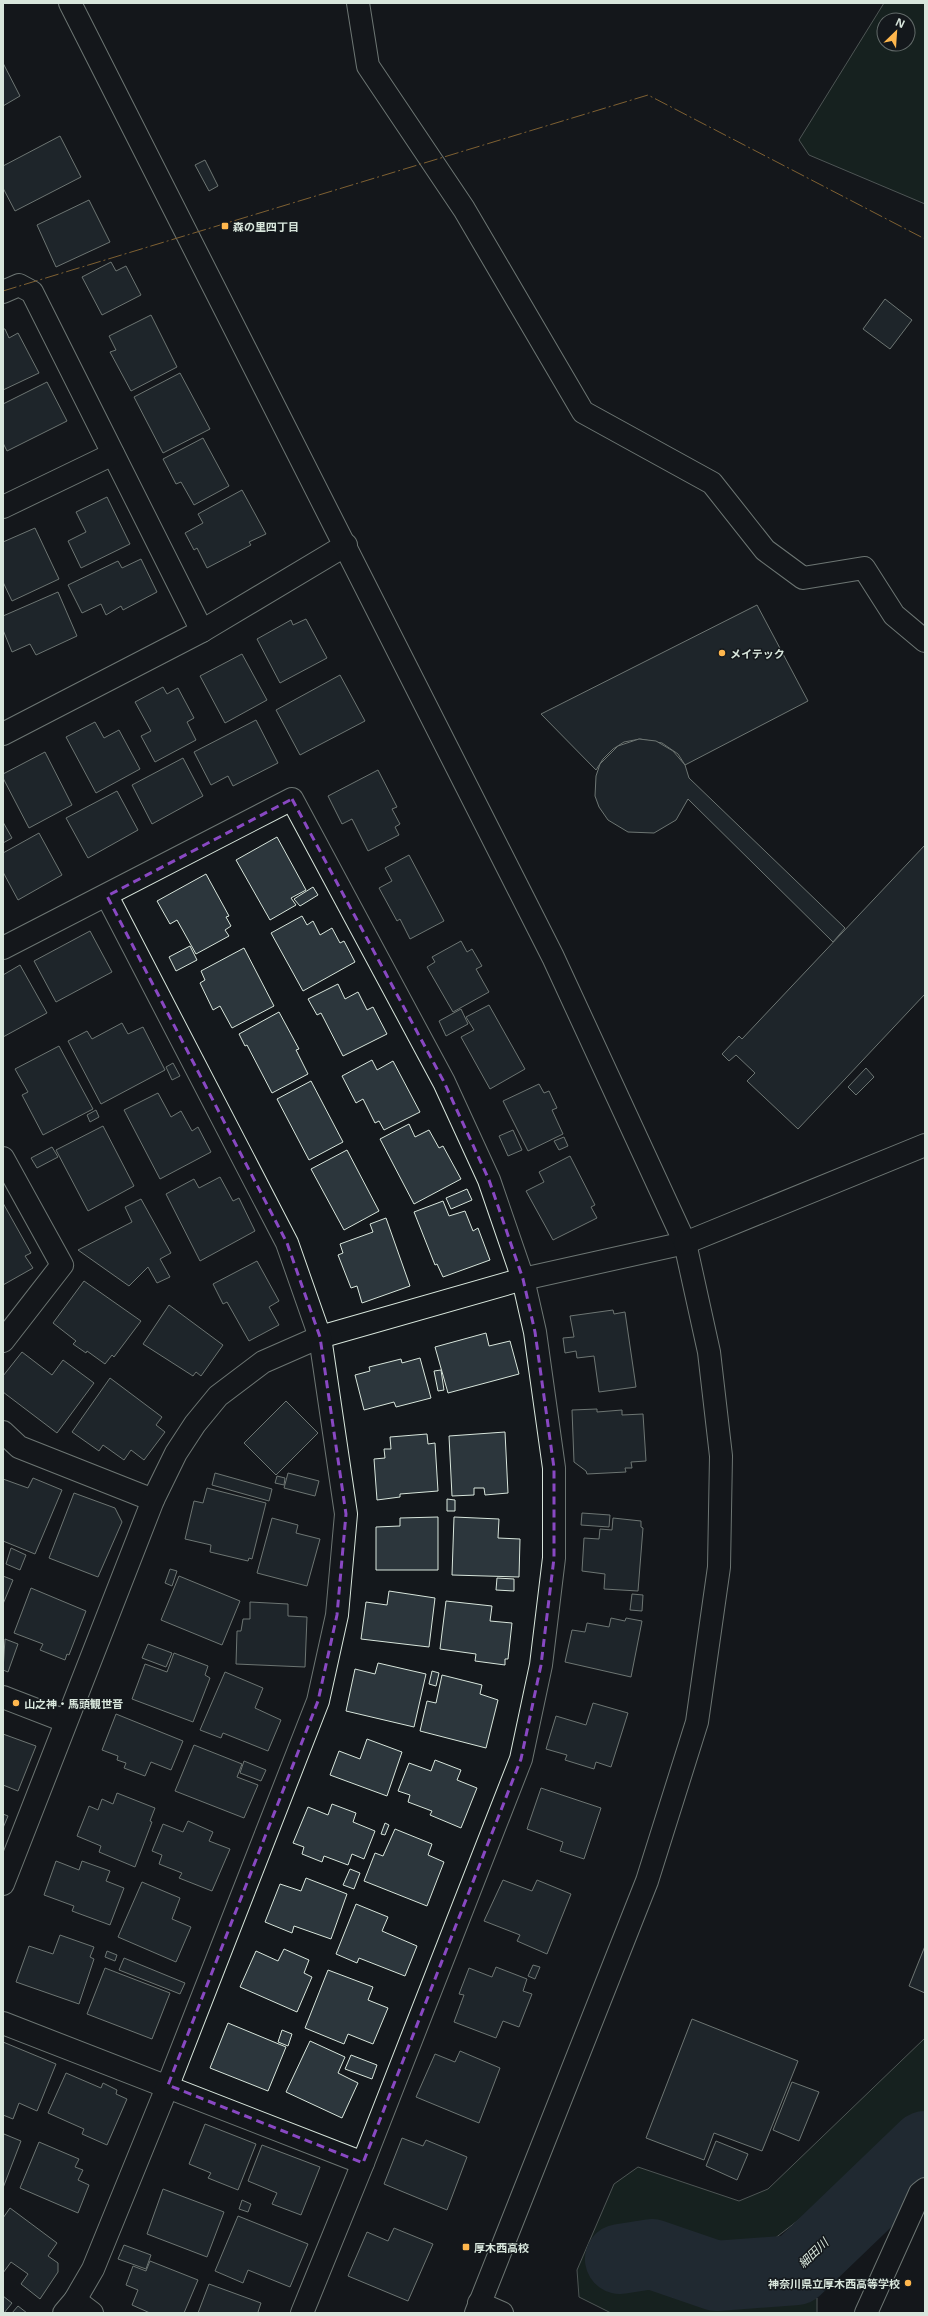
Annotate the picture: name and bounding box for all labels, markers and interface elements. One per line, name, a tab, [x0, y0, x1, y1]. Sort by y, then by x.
north arrow	[876, 12, 916, 52]
text: N	[893, 14, 908, 31]
place label: 森の里四丁目	[233, 219, 299, 234]
marker: 森の里四丁目	[220, 221, 230, 231]
place label: メイテック	[730, 646, 785, 661]
marker: メイテック	[717, 648, 727, 658]
place label: 山之神・馬頭観世音	[24, 1696, 123, 1711]
marker: 山之神・馬頭観世音	[11, 1698, 21, 1708]
water label: 細田川	[794, 2233, 833, 2272]
place label: 厚木西高校	[474, 2240, 529, 2255]
marker: 厚木西高校	[461, 2242, 471, 2252]
place label: 神奈川県立厚木西高等学校	[768, 2276, 900, 2291]
marker: 神奈川県立厚木西高等学校	[903, 2278, 913, 2288]

